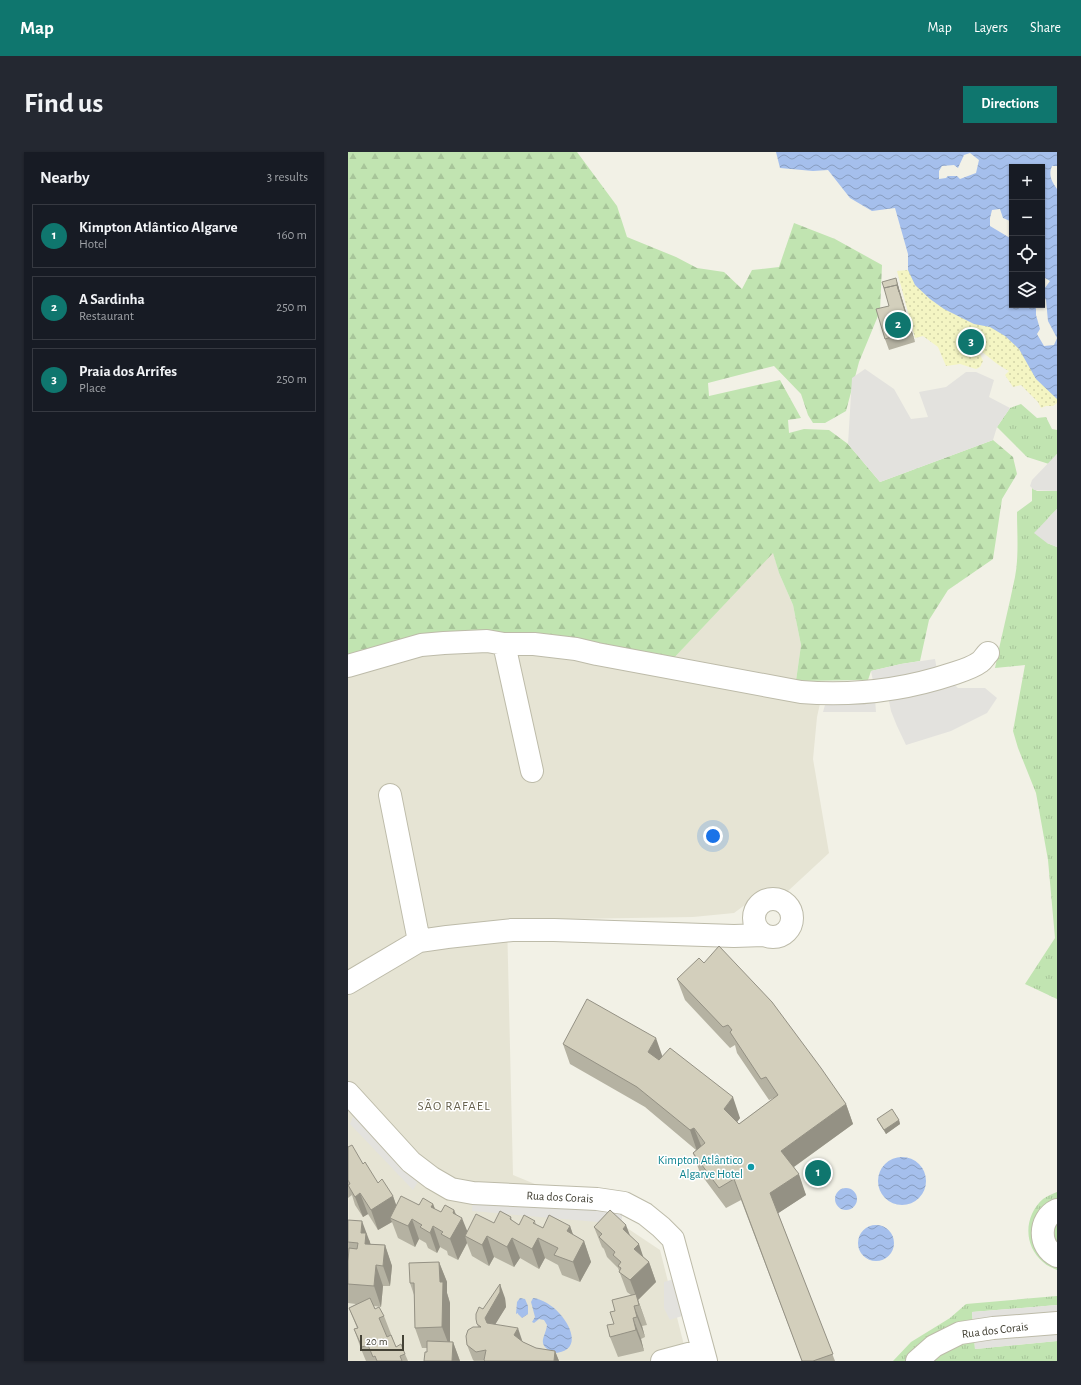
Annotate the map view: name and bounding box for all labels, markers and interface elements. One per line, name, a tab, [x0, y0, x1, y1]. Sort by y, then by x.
text: Map	[20, 19, 54, 38]
text: Map	[927, 21, 952, 35]
text: Layers	[974, 21, 1008, 35]
text: Share	[1030, 21, 1061, 35]
button: Directions	[963, 86, 1057, 123]
text: Find us	[24, 90, 103, 118]
map controls	[1009, 164, 1045, 308]
button: +	[1009, 164, 1045, 200]
text: Nearby	[40, 169, 90, 186]
text: 3 results	[267, 171, 308, 184]
button: −	[1009, 200, 1045, 236]
text: Kimpton Atlântico Algarve	[79, 220, 238, 235]
text: 1	[52, 229, 56, 242]
text: 160 m	[277, 229, 307, 242]
button: locate	[1009, 236, 1045, 272]
text: Hotel	[79, 238, 107, 251]
button: layers	[1009, 272, 1045, 308]
text: A Sardinha	[79, 292, 145, 307]
text: 2	[51, 301, 57, 314]
text: 250 m	[276, 301, 307, 314]
text: Restaurant	[79, 310, 134, 323]
pin: 2	[885, 310, 911, 340]
pin: 3	[958, 327, 984, 357]
text: Praia dos Arrifes	[79, 364, 177, 379]
text: 3	[51, 373, 57, 386]
text: 250 m	[276, 373, 307, 386]
text: Place	[79, 382, 106, 395]
your location	[703, 826, 723, 846]
district label: SÃO RAFAEL	[417, 1098, 491, 1113]
place label: Kimpton Atlântico Algarve Hotel	[658, 1154, 743, 1180]
pin: 1	[805, 1158, 831, 1188]
marker: Kimpton Atlântico Algarve Hotel	[746, 1162, 756, 1172]
street label: Rua dos Corais	[526, 1189, 594, 1205]
street label: Rua dos Corais	[961, 1320, 1029, 1340]
scale bar	[360, 1333, 404, 1352]
text: 20 m	[366, 1336, 387, 1347]

